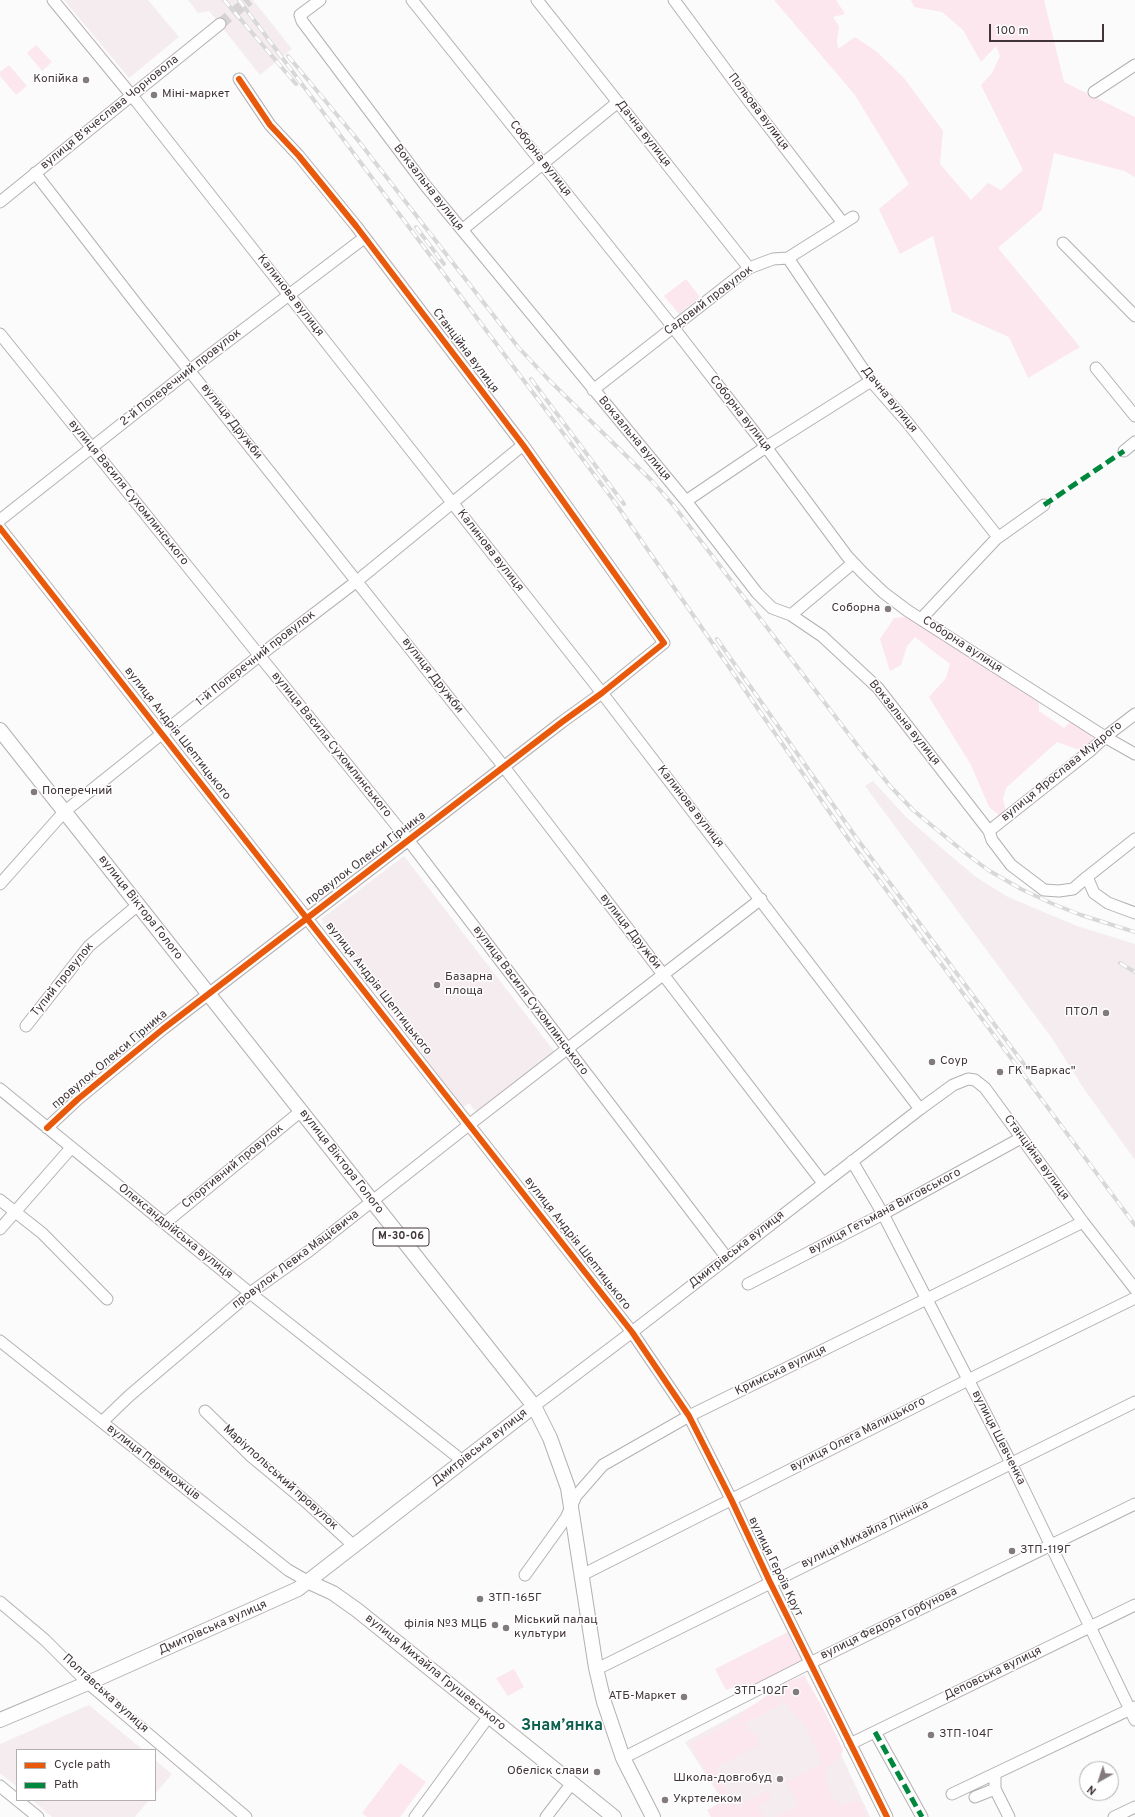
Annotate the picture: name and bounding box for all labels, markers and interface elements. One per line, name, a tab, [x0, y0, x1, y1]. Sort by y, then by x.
scale bar	[991, 16, 1106, 42]
text: 100 m	[996, 23, 1029, 39]
street label: вулиця Вʼячеслава Чорновола	[38, 53, 182, 173]
street label: Польова вулиця	[724, 71, 792, 153]
place label: Копійка	[33, 73, 78, 87]
marker: Копійка	[81, 75, 91, 85]
place label: Міні-маркет	[162, 88, 230, 102]
marker: Міні-маркет	[149, 90, 159, 100]
street label: Дачна вулиця	[612, 98, 674, 170]
street label: Соборна вулиця	[506, 118, 574, 200]
street label: Вокзальна вулиця	[390, 142, 466, 234]
street label: Калинова вулиця	[254, 252, 326, 340]
street label: Садовий провулок	[662, 263, 756, 339]
street label: Станційна вулиця	[429, 306, 501, 396]
street label: 2-й Поперечний провулок	[118, 326, 244, 430]
street label: Дачна вулиця	[858, 364, 920, 436]
street label: Соборна вулиця	[706, 373, 774, 455]
street label: вулиця Дружби	[197, 381, 265, 463]
street label: Вокзальна вулиця	[594, 394, 674, 484]
street label: вулиця Василя Сухомлинського	[65, 417, 191, 569]
street label: Калинова вулиця	[454, 507, 526, 595]
place label: Соборна	[832, 602, 880, 616]
marker: Соборна	[883, 604, 893, 614]
street label: 1-й Поперечний провулок	[194, 608, 318, 710]
street label: Соборна вулиця	[919, 614, 1005, 676]
street label: вулиця Дружби	[398, 635, 466, 717]
street label: вулиця Андрія Шептицького	[121, 665, 233, 803]
street label: вулиця Василя Сухомлинського	[268, 669, 394, 821]
street label: Вокзальна вулиця	[865, 677, 943, 769]
street label: вулиця Ярослава Мудрого	[999, 719, 1125, 825]
street label: Калинова вулиця	[654, 763, 726, 851]
place label: Поперечний	[42, 785, 112, 799]
marker: Поперечний	[29, 787, 39, 797]
street label: провулок Олекси Гірника	[303, 809, 429, 909]
street label: вулиця Віктора Голого	[95, 853, 185, 963]
street label: вулиця Дружби	[596, 891, 664, 973]
street label: вулиця Андрія Шептицького	[322, 920, 434, 1058]
street label: вулиця Василя Сухомлинського	[469, 924, 591, 1078]
street label: Тупий провулок	[29, 940, 97, 1020]
place label: Базарна площа	[445, 971, 493, 999]
marker: Базарна площа	[432, 980, 442, 990]
place label: ПТОЛ	[1065, 1006, 1098, 1020]
street label: провулок Олекси Гірника	[49, 1007, 171, 1113]
marker: ПТОЛ	[1101, 1008, 1111, 1018]
place label: Соур	[940, 1055, 968, 1069]
marker: Соур	[927, 1057, 937, 1067]
place label: ГК "Баркас"	[1008, 1065, 1076, 1079]
marker: ГК "Баркас"	[995, 1067, 1005, 1077]
street label: вулиця Віктора Голого	[296, 1107, 386, 1217]
street label: Станційна вулиця	[1000, 1113, 1072, 1203]
street label: Спортивний провулок	[179, 1122, 287, 1212]
street label: вулиця Гетьмана Виговського	[806, 1166, 964, 1258]
street label: вулиця Андрія Шептицького	[521, 1175, 633, 1313]
street label: Олександрійська вулиця	[115, 1181, 235, 1283]
street label: провулок Левка Мацієвича	[230, 1208, 362, 1312]
street label: Дмитрівська вулиця	[686, 1208, 788, 1292]
road number: М-30-06	[373, 1228, 429, 1246]
street label: Кримська вулиця	[733, 1343, 829, 1399]
street label: вулиця Шевченка	[968, 1388, 1028, 1488]
street label: вулиця Олега Малицького	[788, 1395, 928, 1475]
street label: Дмитрівська вулиця	[429, 1406, 531, 1490]
street label: вулиця Переможців	[103, 1422, 203, 1504]
street label: Маріупольський провулок	[219, 1422, 341, 1534]
street label: вулиця Михайла Лінніка	[799, 1498, 931, 1572]
street label: вулиця Героїв Крут	[745, 1515, 805, 1619]
place label: ЗТП-119Г	[1020, 1544, 1071, 1558]
marker: ЗТП-119Г	[1007, 1546, 1017, 1556]
street label: вулиця Федора Горбунова	[818, 1585, 960, 1663]
place label: ЗТП-165Г	[488, 1592, 542, 1606]
marker: ЗТП-165Г	[475, 1594, 485, 1604]
street label: Дмитрівська вулиця	[156, 1598, 270, 1658]
street label: вулиця Михайла Грушевського	[362, 1612, 508, 1734]
place label: Міський палац культури	[514, 1614, 598, 1642]
place label: філія №3 МЦБ	[404, 1618, 487, 1632]
marker: філія №3 МЦБ	[490, 1620, 500, 1630]
marker: Міський палац культури	[501, 1623, 511, 1633]
street label: Деповська вулиця	[942, 1644, 1044, 1704]
street label: Полтавська вулиця	[59, 1652, 151, 1736]
place label: ЗТП-102Г	[734, 1685, 788, 1699]
marker: ЗТП-102Г	[791, 1687, 801, 1697]
place label: АТБ-Маркет	[609, 1690, 676, 1704]
marker: АТБ-Маркет	[679, 1692, 689, 1702]
district label: Знам’янка	[521, 1717, 603, 1737]
place label: ЗТП-104Г	[939, 1728, 993, 1742]
marker: ЗТП-104Г	[926, 1730, 936, 1740]
legend	[16, 1749, 156, 1801]
text: Cycle path	[54, 1757, 111, 1773]
north arrow	[1079, 1761, 1119, 1801]
place label: Обеліск слави	[507, 1765, 589, 1779]
marker: Обеліск слави	[592, 1767, 602, 1777]
place label: Школа-довгобуд	[673, 1772, 772, 1786]
marker: Школа-довгобуд	[775, 1774, 785, 1784]
text: Path	[54, 1777, 79, 1793]
text: N	[1085, 1782, 1100, 1797]
place label: Укртелеком	[673, 1793, 742, 1807]
marker: Укртелеком	[660, 1795, 670, 1805]

